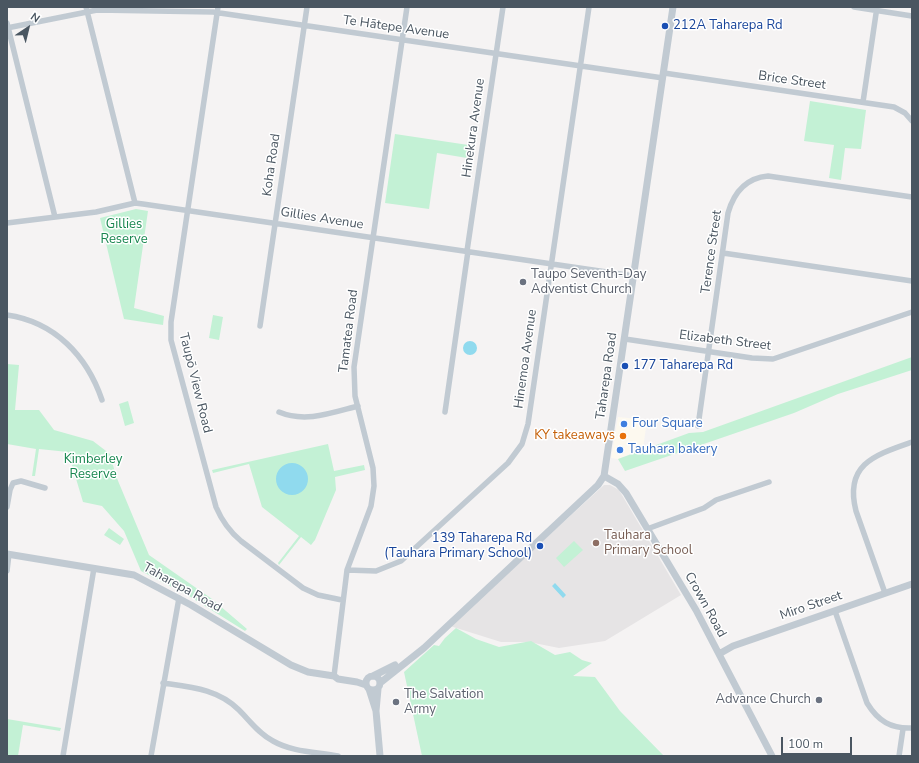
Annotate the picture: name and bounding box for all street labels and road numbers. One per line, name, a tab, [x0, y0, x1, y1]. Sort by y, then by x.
street label: Te Hātepe Avenue	[342, 13, 450, 43]
street label: Brice Street	[757, 69, 827, 93]
street label: Hinekura Avenue	[459, 77, 489, 179]
street label: Koha Road	[260, 133, 284, 197]
street label: Gillies Avenue	[279, 205, 365, 233]
street label: Terence Street	[698, 209, 726, 295]
street label: Tamatea Road	[336, 289, 362, 373]
street label: Hinemoa Avenue	[511, 308, 541, 410]
street label: Elizabeth Street	[678, 328, 772, 354]
street label: Taupō View Road	[175, 331, 215, 435]
street label: Taharepa Road	[593, 332, 621, 420]
street label: Taharepa Road	[140, 560, 224, 616]
street label: Crown Road	[681, 570, 729, 640]
street label: Miro Street	[778, 588, 844, 624]

